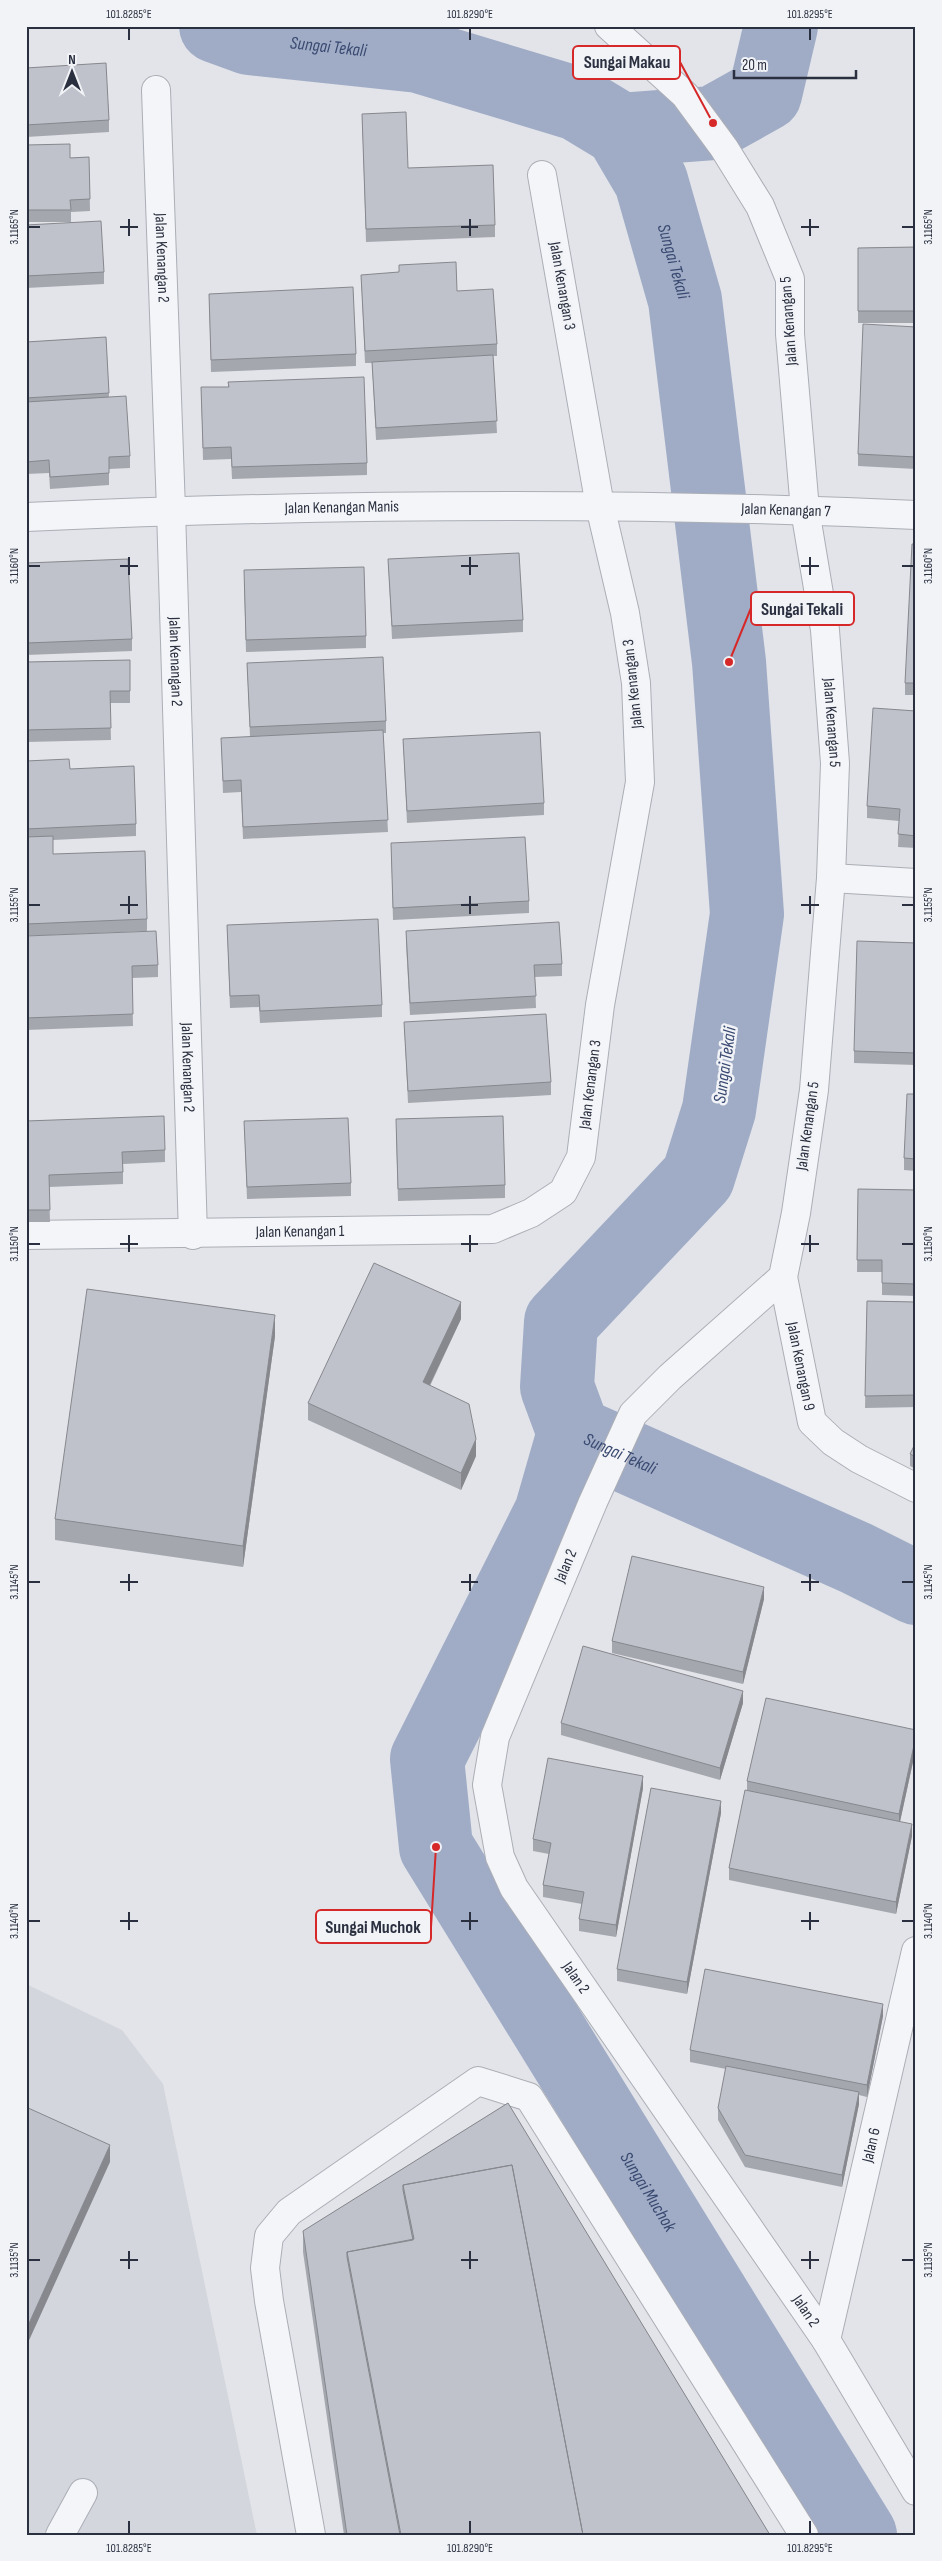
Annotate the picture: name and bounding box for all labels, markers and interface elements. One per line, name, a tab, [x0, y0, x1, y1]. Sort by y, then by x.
text: 101.8285°E	[106, 7, 152, 22]
text: 101.8290°E	[447, 7, 493, 22]
text: 101.8295°E	[787, 7, 833, 22]
water label: Sungai Tekali	[289, 32, 369, 61]
callout: Sungai Makau	[573, 46, 680, 79]
north arrow	[48, 48, 98, 98]
scale bar	[734, 48, 857, 80]
text: N	[68, 51, 76, 68]
text: Sungai Makau	[584, 52, 670, 73]
text: 20 m	[742, 56, 767, 75]
text: 3.1165°N	[7, 209, 22, 245]
text: 3.1165°N	[921, 209, 936, 245]
street label: Jalan Kenangan 2	[151, 212, 173, 303]
water label: Sungai Tekali	[653, 221, 695, 302]
street label: Jalan Kenangan 3	[545, 239, 579, 332]
street label: Jalan Kenangan 5	[776, 276, 802, 367]
street label: Jalan Kenangan Manis	[283, 497, 399, 518]
street label: Jalan Kenangan 7	[740, 499, 831, 521]
text: 3.1160°N	[7, 548, 22, 584]
text: 3.1160°N	[921, 548, 936, 584]
callout: Sungai Tekali	[751, 592, 854, 625]
text: Sungai Tekali	[761, 599, 843, 620]
street label: Jalan Kenangan 2	[165, 616, 186, 707]
street label: Jalan Kenangan 3	[619, 638, 647, 731]
street label: Jalan Kenangan 5	[819, 676, 845, 768]
text: 3.1155°N	[7, 887, 22, 923]
text: 3.1155°N	[921, 887, 936, 923]
street label: Jalan Kenangan 2	[177, 1021, 199, 1113]
water label: Sungai Tekali	[709, 1025, 741, 1104]
street label: Jalan Kenangan 3	[575, 1039, 605, 1131]
street label: Jalan Kenangan 5	[792, 1080, 824, 1173]
street label: Jalan Kenangan 1	[255, 1221, 345, 1242]
text: 3.1150°N	[7, 1226, 22, 1262]
text: 3.1150°N	[921, 1226, 936, 1262]
street label: Jalan Kenangan 9	[782, 1319, 819, 1412]
water label: Sungai Tekali	[581, 1428, 660, 1479]
street label: Jalan 2	[550, 1546, 581, 1587]
text: 3.1145°N	[7, 1564, 22, 1600]
text: 3.1145°N	[921, 1564, 936, 1600]
text: 3.1140°N	[7, 1903, 22, 1939]
text: 3.1140°N	[921, 1903, 936, 1939]
callout: Sungai Muchok	[316, 1910, 431, 1943]
text: Sungai Muchok	[325, 1917, 421, 1938]
street label: Jalan 2	[558, 1957, 594, 1997]
street label: Jalan 6	[858, 2126, 884, 2165]
water label: Sungai Muchok	[616, 2148, 682, 2236]
text: 3.1135°N	[7, 2242, 22, 2278]
text: 3.1135°N	[921, 2242, 936, 2278]
street label: Jalan 2	[788, 2291, 824, 2331]
text: 101.8285°E	[106, 2541, 152, 2556]
text: 101.8290°E	[447, 2541, 493, 2556]
text: 101.8295°E	[787, 2541, 833, 2556]

